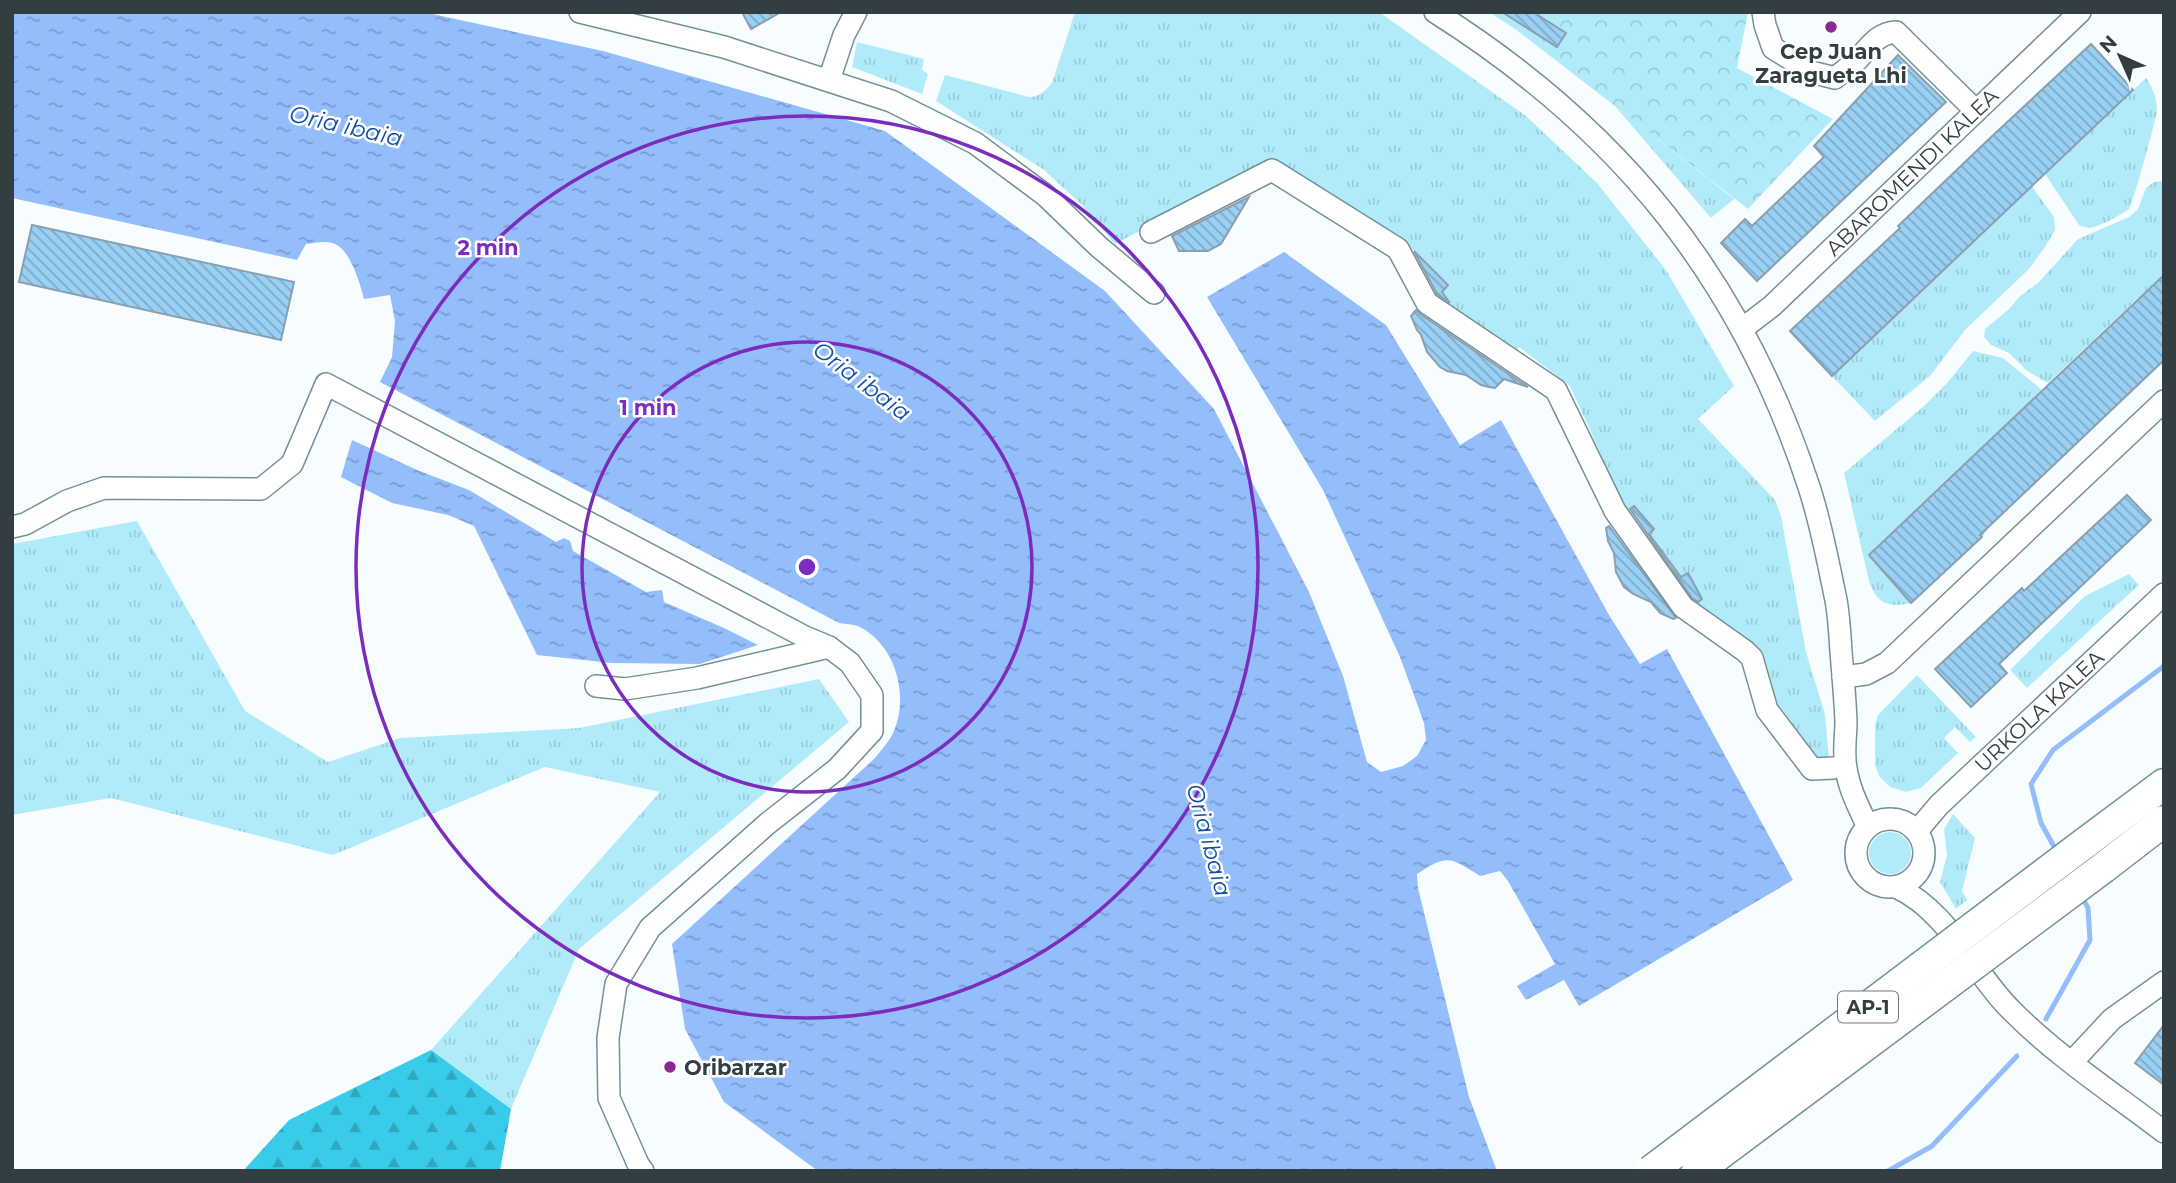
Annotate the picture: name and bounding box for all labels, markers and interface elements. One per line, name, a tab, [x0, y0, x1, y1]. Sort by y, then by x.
marker: Cep Juan Zaragueta Lhi	[1823, 19, 1839, 35]
north arrow	[2085, 21, 2155, 91]
text: N	[2095, 31, 2122, 58]
place label: Cep Juan Zaragueta Lhi	[1755, 39, 1907, 88]
street label: ABAROMENDI KALEA	[1821, 82, 2004, 261]
water label: Oria ibaia	[287, 99, 405, 153]
text: 2 min	[457, 235, 519, 260]
water label: Oria ibaia	[808, 335, 916, 427]
text: 1 min	[619, 395, 677, 420]
centre of rings	[795, 555, 819, 579]
street label: URKOLA KALEA	[1969, 644, 2109, 777]
water label: Oria ibaia	[1181, 781, 1237, 899]
road number: AP-1	[1838, 992, 1898, 1023]
place label: Oribarzar	[684, 1055, 787, 1080]
marker: Oribarzar	[662, 1059, 678, 1075]

